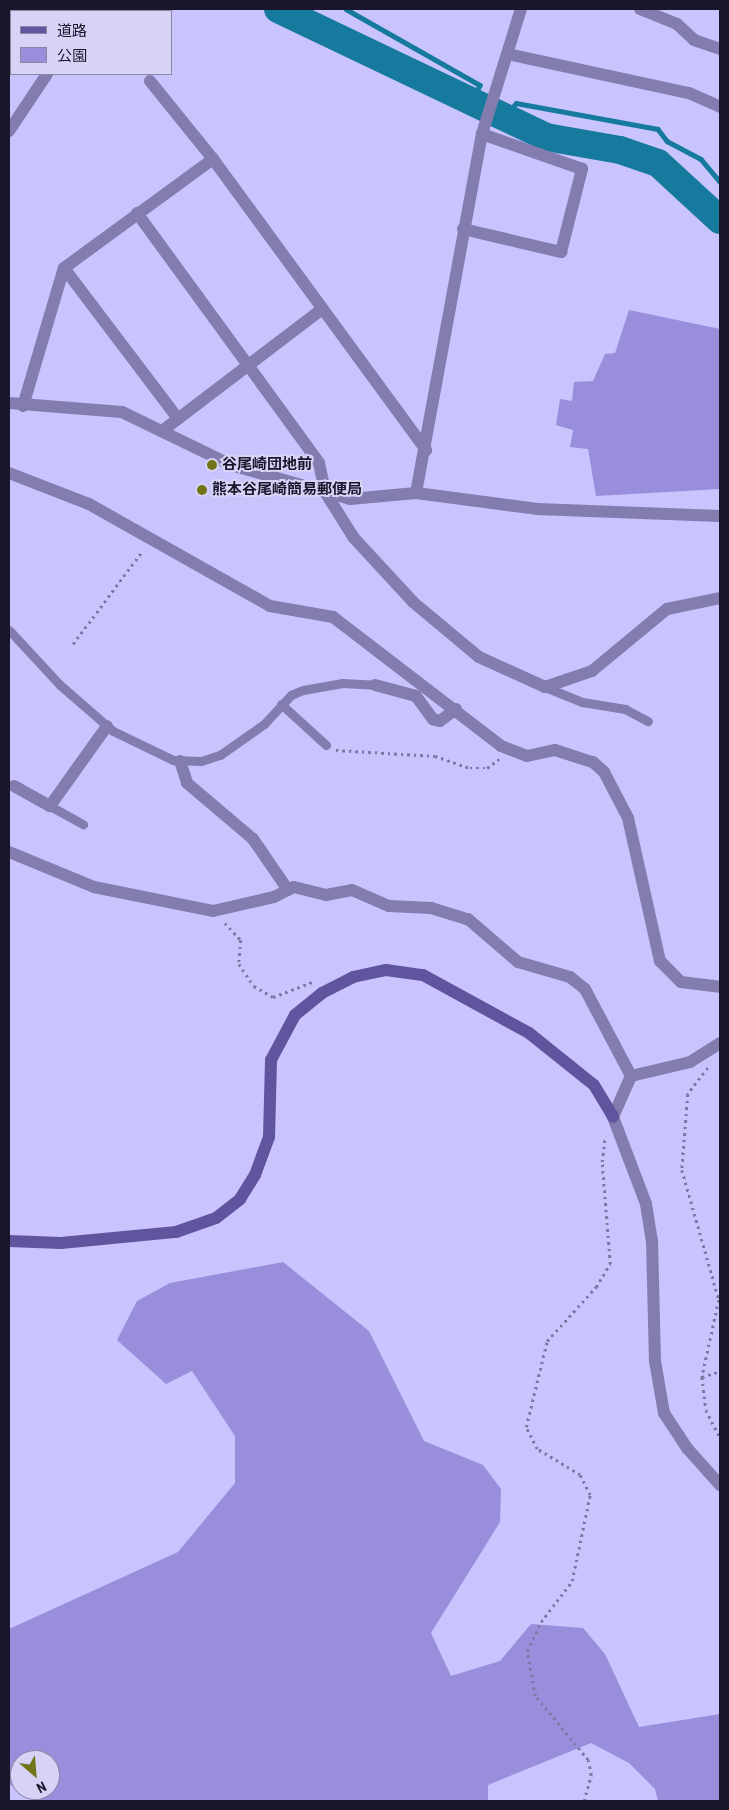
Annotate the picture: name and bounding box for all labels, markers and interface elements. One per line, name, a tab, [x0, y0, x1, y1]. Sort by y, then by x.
legend	[10, 10, 172, 75]
text: 道路	[57, 22, 87, 40]
text: 公園	[57, 47, 87, 65]
place label: 谷尾崎団地前	[222, 456, 312, 474]
marker: 谷尾崎団地前	[206, 459, 218, 471]
place label: 熊本谷尾崎簡易郵便局	[212, 481, 362, 499]
marker: 熊本谷尾崎簡易郵便局	[196, 484, 208, 496]
north arrow	[10, 1750, 60, 1800]
text: N	[34, 1778, 49, 1797]

